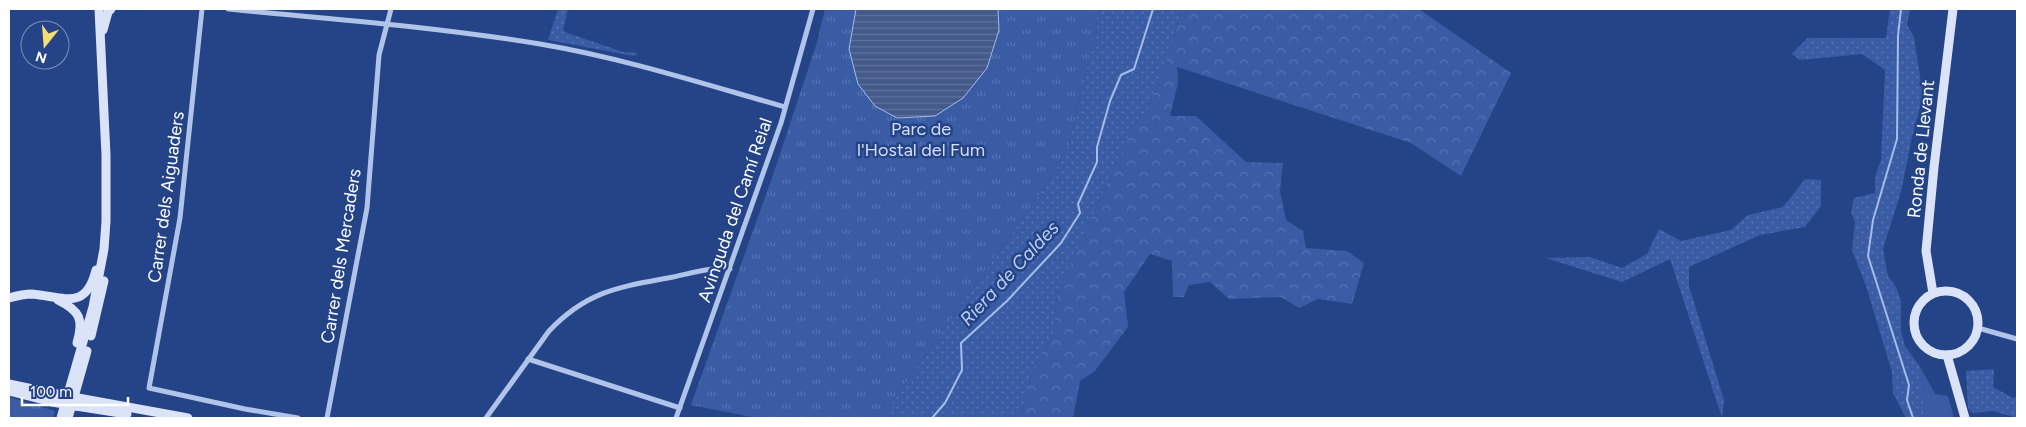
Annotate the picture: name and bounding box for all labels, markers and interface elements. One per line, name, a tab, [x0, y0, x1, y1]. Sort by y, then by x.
north arrow	[20, 20, 70, 70]
text: N	[34, 47, 49, 67]
street label: Ronda de Llevant	[1903, 79, 1939, 219]
street label: Carrer dels Aiguaders	[143, 110, 189, 284]
street label: Avinguda del Camí Reial	[693, 115, 777, 305]
park label: Parc de l'Hostal del Fum	[857, 118, 985, 161]
street label: Carrer dels Mercaders	[316, 167, 366, 345]
water label: Riera de Caldes	[955, 216, 1064, 330]
scale bar	[22, 374, 129, 406]
text: 100 m	[30, 383, 72, 401]

